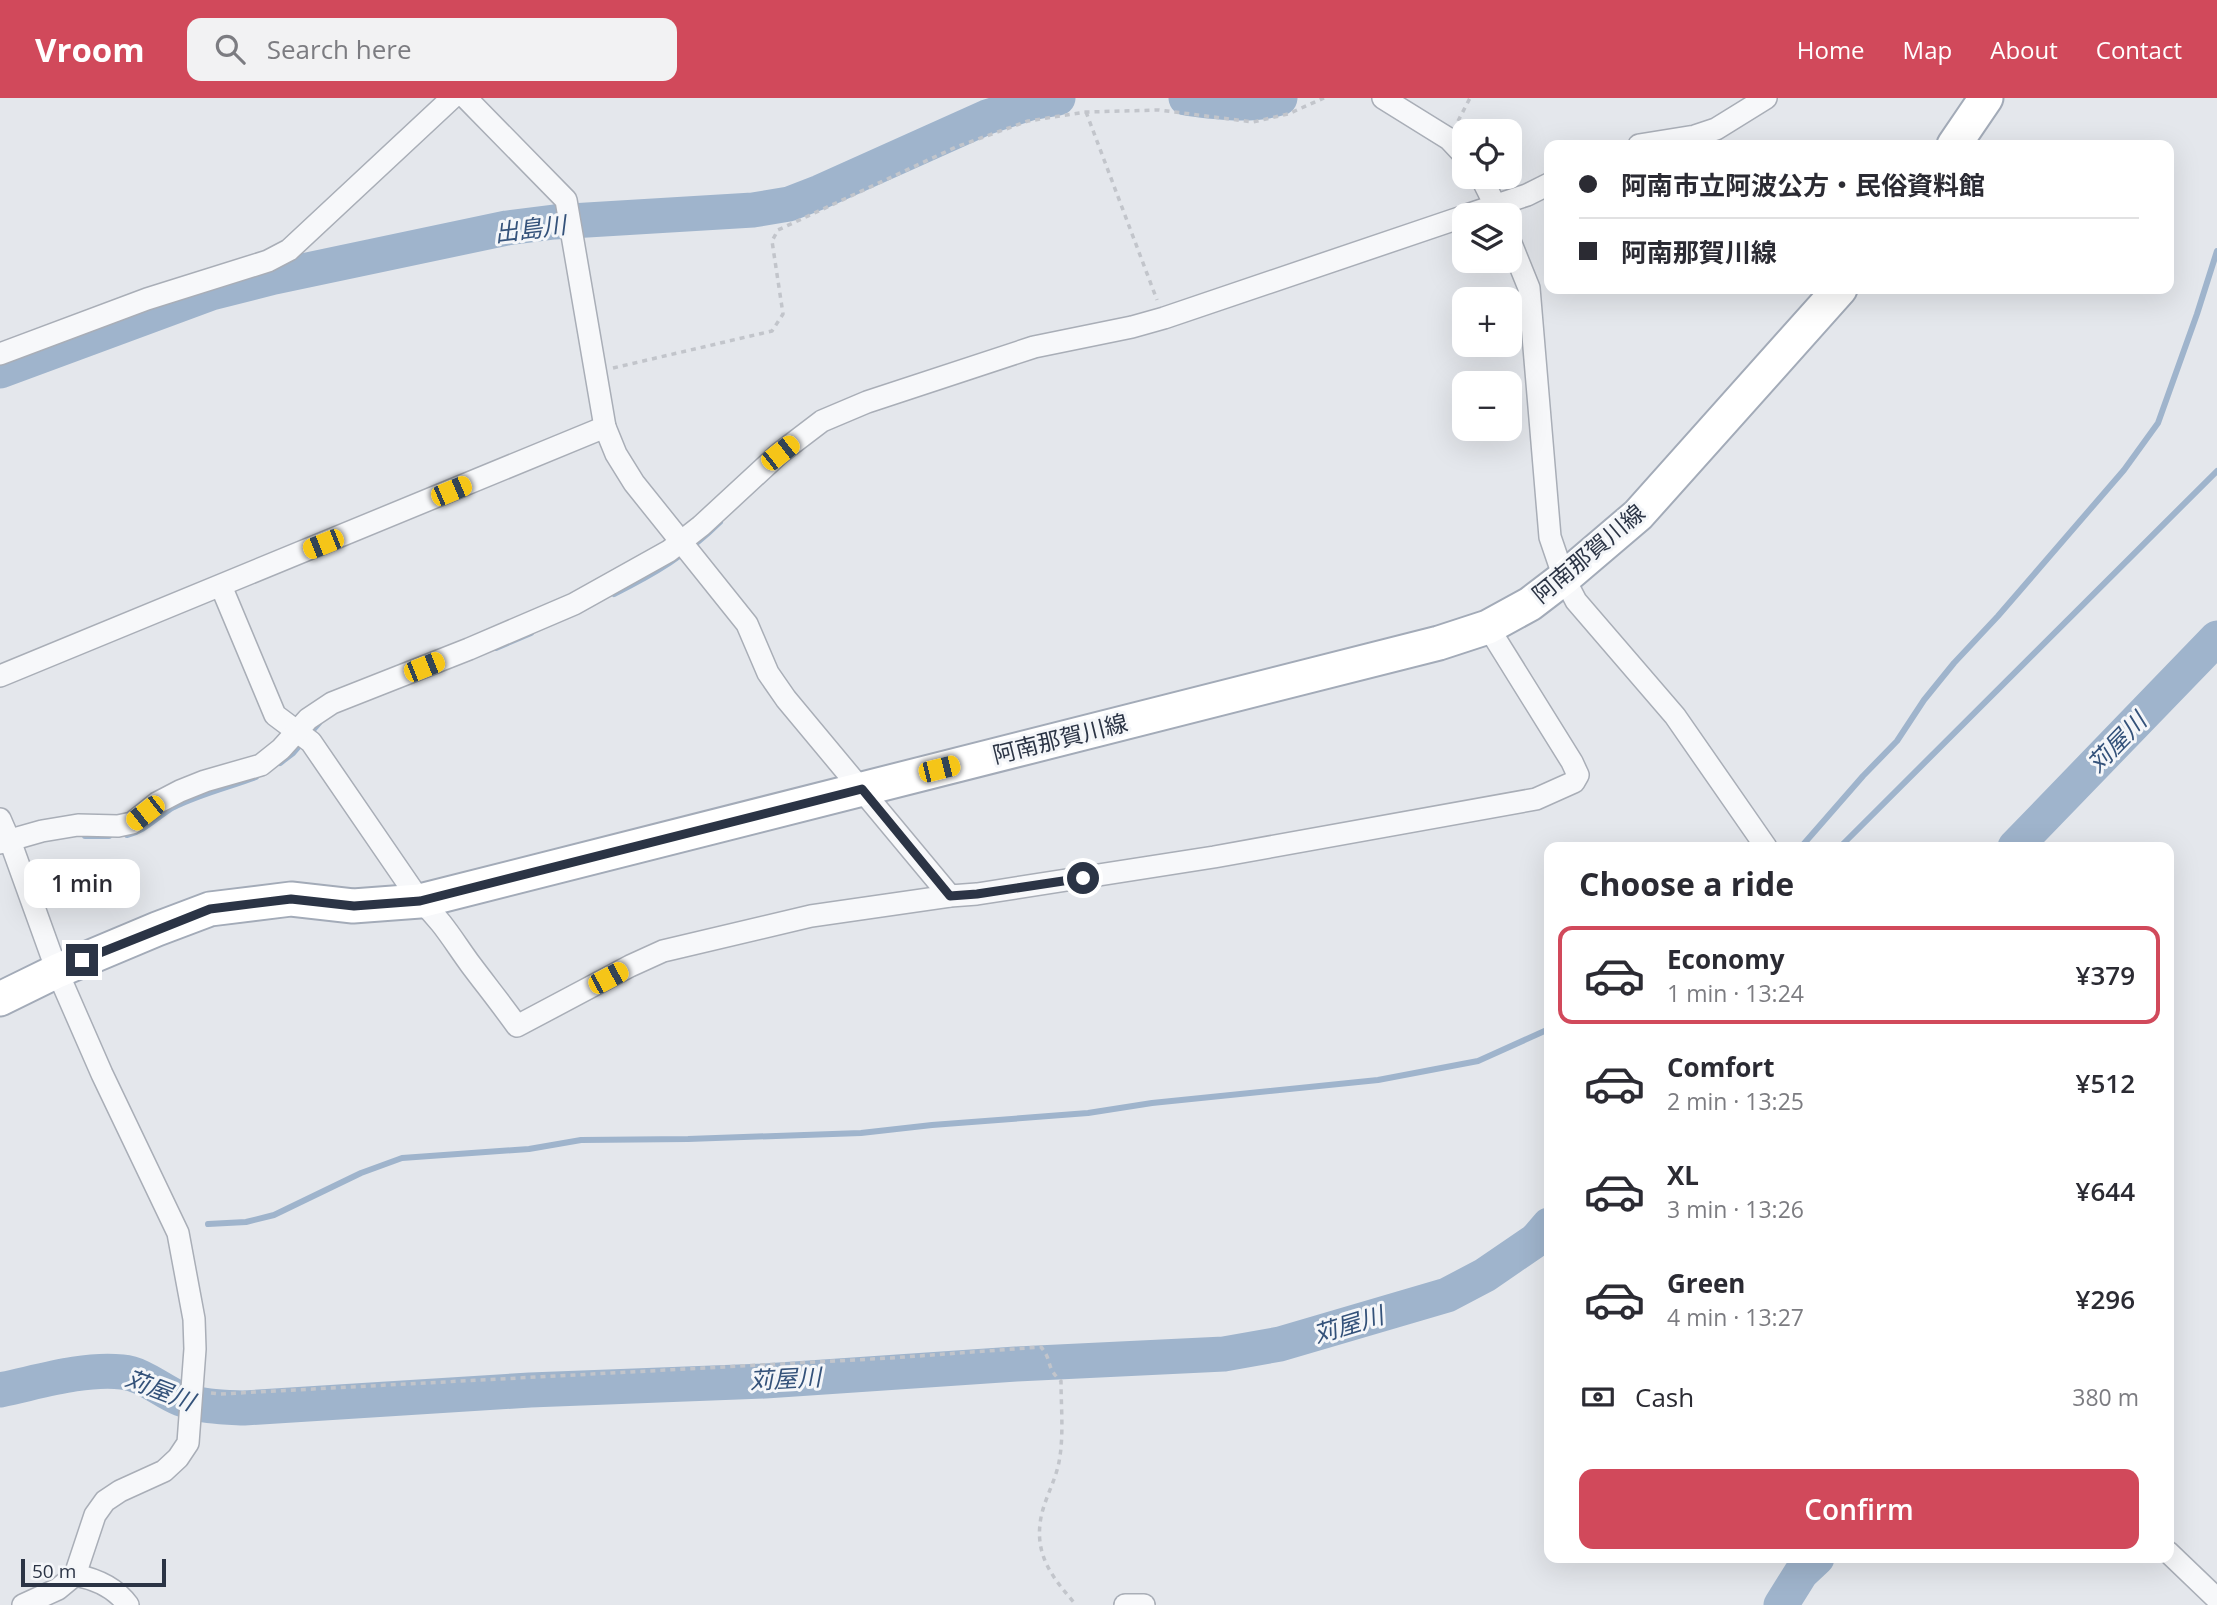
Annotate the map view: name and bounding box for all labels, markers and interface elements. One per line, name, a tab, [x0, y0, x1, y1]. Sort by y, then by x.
search box	[187, 18, 677, 81]
text: Vroom	[35, 27, 145, 72]
icon: search	[211, 30, 249, 68]
text: Search here	[267, 31, 412, 67]
text: Home	[1797, 33, 1865, 66]
text: Map	[1903, 33, 1952, 66]
text: About	[1990, 33, 2058, 66]
text: Contact	[2096, 33, 2182, 66]
map controls	[1452, 119, 1522, 441]
button: locate	[1452, 119, 1522, 189]
text: 阿南市立阿波公方・民俗資料館	[1621, 167, 1985, 203]
button: layers	[1452, 203, 1522, 273]
water label: 出島川	[492, 207, 571, 249]
text: 阿南那賀川線	[1621, 234, 1777, 270]
button: +	[1452, 287, 1522, 357]
button: −	[1452, 371, 1522, 441]
car	[757, 432, 804, 474]
car	[428, 473, 475, 509]
street label: 阿南那賀川線	[1525, 496, 1651, 610]
car	[300, 526, 347, 562]
car	[401, 649, 448, 685]
water label: 苅屋川	[2079, 702, 2155, 779]
street label: 阿南那賀川線	[989, 706, 1131, 770]
car	[917, 754, 962, 784]
car	[122, 792, 169, 834]
callout: 1 min	[24, 858, 140, 908]
route start	[1067, 862, 1099, 894]
text: Choose a ride	[1579, 862, 1794, 905]
text: 1 min	[51, 867, 113, 899]
text: Economy	[1667, 941, 1785, 977]
route end	[66, 944, 98, 976]
icon: car	[1583, 944, 1646, 1007]
text: ¥379	[2076, 957, 2135, 993]
car	[585, 959, 632, 997]
text: 1 min · 13:24	[1667, 977, 1804, 1009]
text: Comfort	[1667, 1049, 1774, 1085]
icon: car	[1583, 1052, 1646, 1115]
text: ¥512	[2076, 1065, 2135, 1101]
text: 2 min · 13:25	[1667, 1085, 1804, 1117]
text: XL	[1667, 1157, 1699, 1193]
icon: car	[1583, 1160, 1646, 1223]
text: ¥644	[2076, 1173, 2135, 1209]
text: 3 min · 13:26	[1667, 1193, 1804, 1225]
text: Green	[1667, 1265, 1745, 1301]
icon: car	[1583, 1268, 1646, 1331]
text: ¥296	[2076, 1281, 2135, 1317]
water label: 苅屋川	[1309, 1297, 1390, 1350]
text: 4 min · 13:27	[1667, 1301, 1804, 1333]
water label: 苅屋川	[748, 1359, 825, 1396]
water label: 苅屋川	[120, 1361, 202, 1418]
icon: cash	[1579, 1378, 1617, 1416]
text: Cash	[1635, 1379, 1694, 1415]
text: 380 m	[2072, 1381, 2139, 1413]
button: Confirm	[1579, 1469, 2139, 1549]
scale bar	[21, 1556, 166, 1588]
text: 50 m	[32, 1558, 76, 1584]

